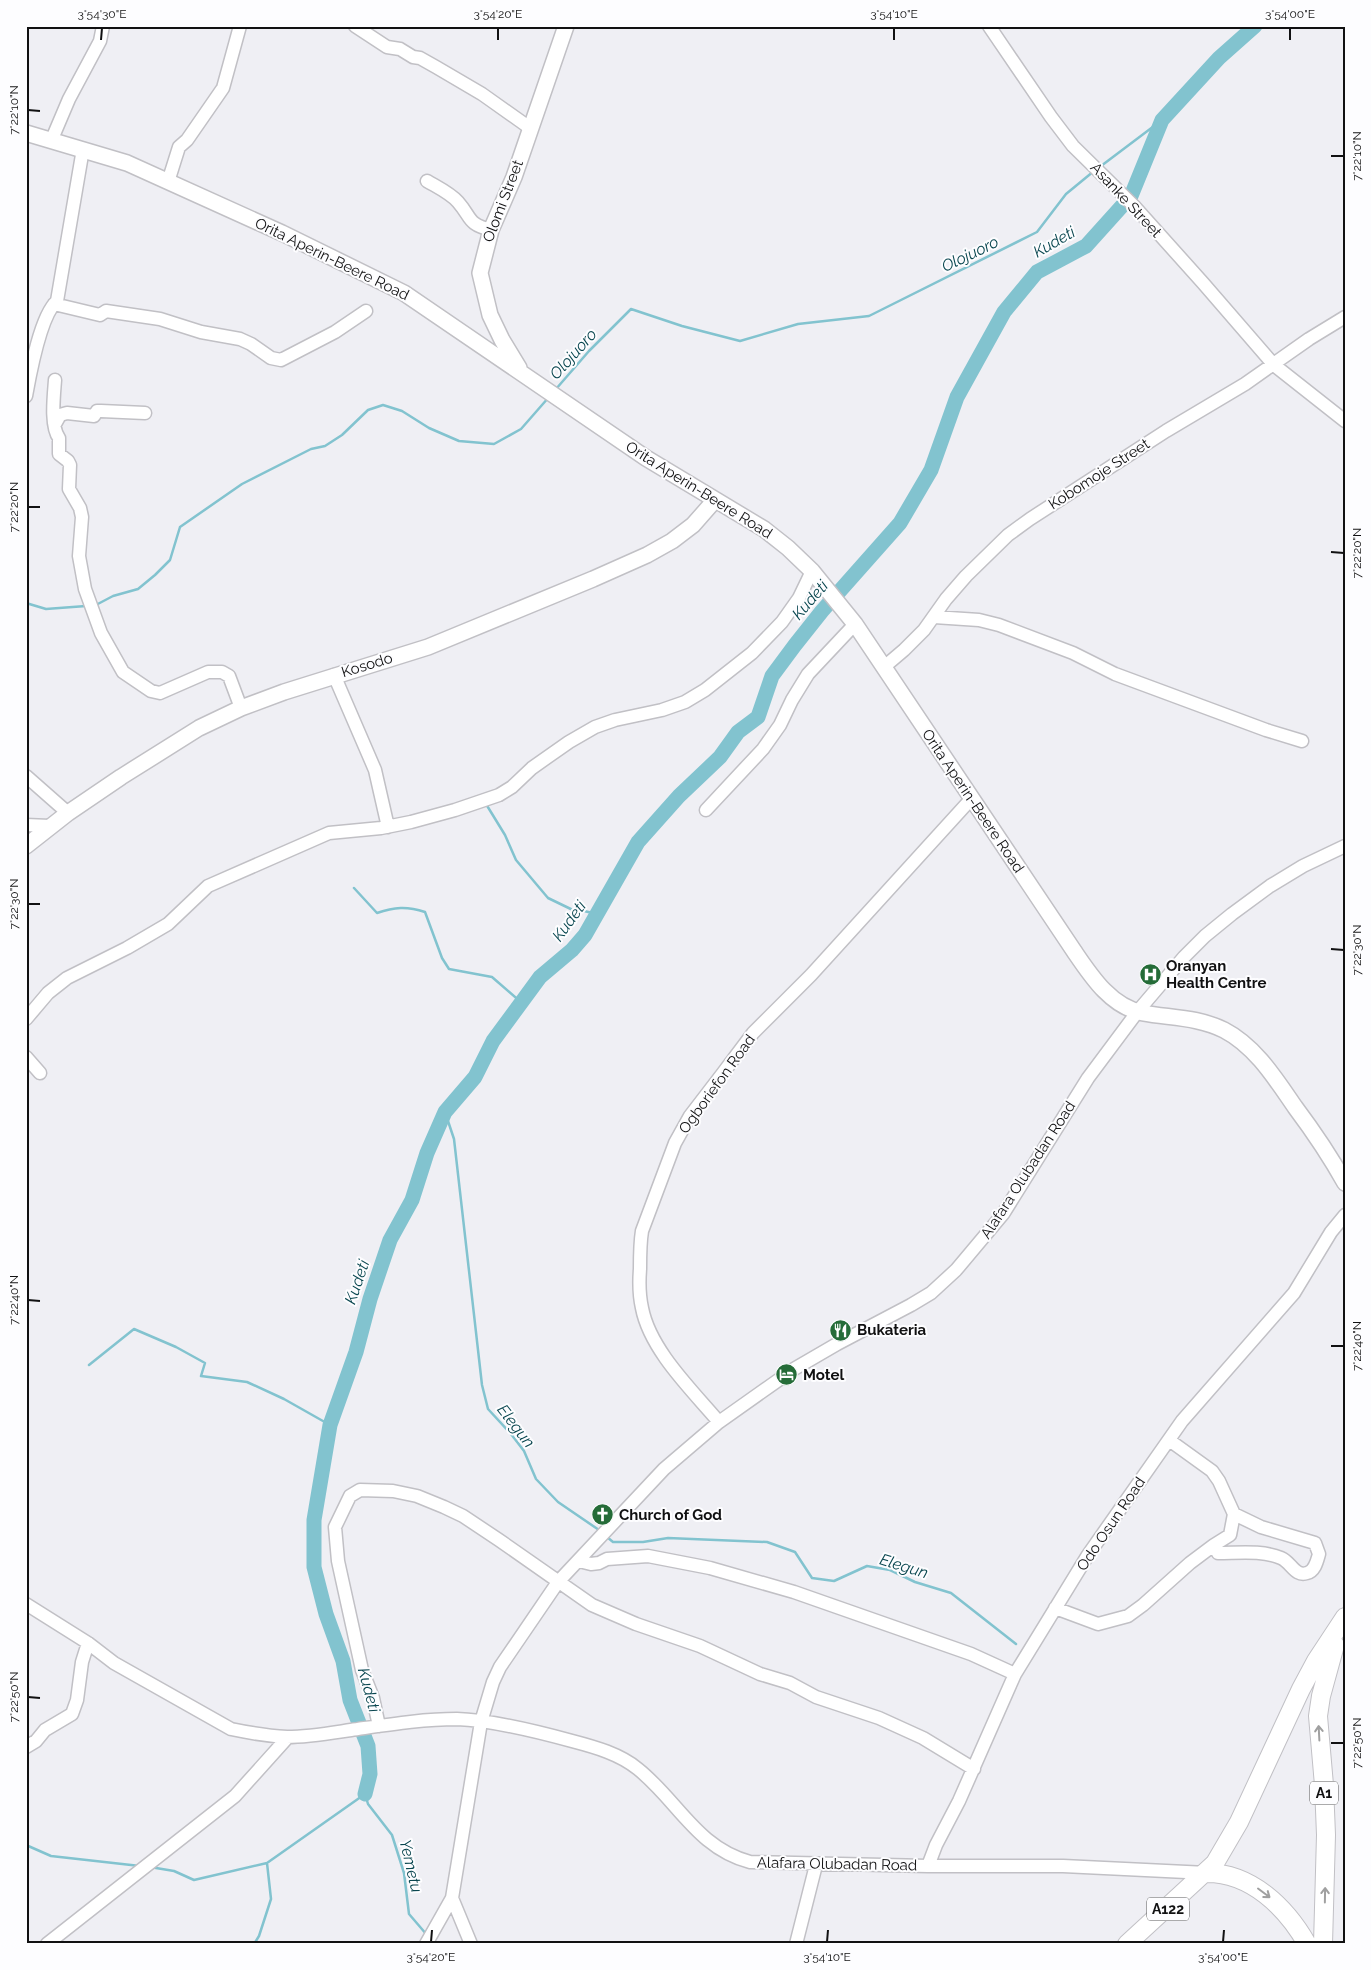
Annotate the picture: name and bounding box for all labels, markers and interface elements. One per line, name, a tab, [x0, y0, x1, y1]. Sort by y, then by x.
text: 3°54'30"E	[78, 7, 126, 21]
text: 3°54'20"E	[474, 7, 522, 21]
text: 3°54'10"E	[870, 7, 918, 21]
text: 3°54'00"E	[1265, 7, 1315, 21]
text: 7°22'10"N	[7, 85, 21, 135]
text: 7°22'10"N	[1350, 131, 1364, 181]
street label: Olomi Street	[479, 157, 527, 245]
street label: Asanke Street	[1087, 159, 1165, 241]
street label: Orita Aperin-Beere Road	[252, 214, 412, 304]
water label: Kudeti	[1030, 222, 1079, 262]
water label: Olojuoro	[938, 232, 1002, 276]
water label: Olojuoro	[546, 325, 600, 383]
street label: Kobomoje Street	[1045, 435, 1153, 513]
street label: Orita Aperin-Beere Road	[622, 437, 776, 543]
text: 7°22'20"N	[7, 482, 21, 532]
text: 7°22'20"N	[1350, 528, 1364, 578]
water label: Kudeti	[788, 576, 832, 623]
street label: Kosodo	[339, 649, 395, 681]
street label: Orita Aperin-Beere Road	[918, 726, 1028, 876]
text: 7°22'30"N	[7, 879, 21, 929]
water label: Kudeti	[548, 897, 590, 945]
text: 7°22'30"N	[1350, 925, 1364, 975]
place label: Oranyan Health Centre	[1166, 957, 1266, 992]
hospital icon: Oranyan Health Centre	[1138, 963, 1162, 987]
street label: Ogboriefon Road	[675, 1031, 759, 1137]
street label: Alafara Olubadan Road	[977, 1098, 1079, 1242]
water label: Kudeti	[341, 1257, 374, 1307]
text: 7°22'40"N	[7, 1275, 21, 1325]
restaurant icon: Bukateria	[829, 1318, 853, 1342]
place label: Bukateria	[857, 1321, 927, 1339]
text: 7°22'40"N	[1350, 1321, 1364, 1371]
hotel icon: Motel	[775, 1363, 799, 1387]
place label: Motel	[803, 1366, 844, 1384]
water label: Elegun	[493, 1401, 539, 1451]
street label: Odo Osun Road	[1073, 1474, 1149, 1574]
church icon: Church of God	[591, 1503, 615, 1527]
place label: Church of God	[619, 1506, 722, 1524]
water label: Elegun	[878, 1550, 931, 1582]
water label: Kudeti	[354, 1666, 384, 1715]
text: 7°22'50"N	[7, 1672, 21, 1722]
text: 7°22'50"N	[1350, 1718, 1364, 1768]
one-way arrow	[1314, 1725, 1324, 1742]
road number: A1	[1310, 1782, 1338, 1805]
water label: Yemetu	[396, 1838, 426, 1894]
street label: Alafara Olubadan Road	[757, 1854, 917, 1874]
one-way arrow	[1321, 1887, 1330, 1903]
one-way arrow	[1257, 1888, 1270, 1899]
road number: A122	[1147, 1898, 1189, 1920]
text: 3°54'20"E	[407, 1950, 455, 1964]
text: 3°54'10"E	[803, 1950, 851, 1964]
text: 3°54'00"E	[1198, 1950, 1248, 1964]

